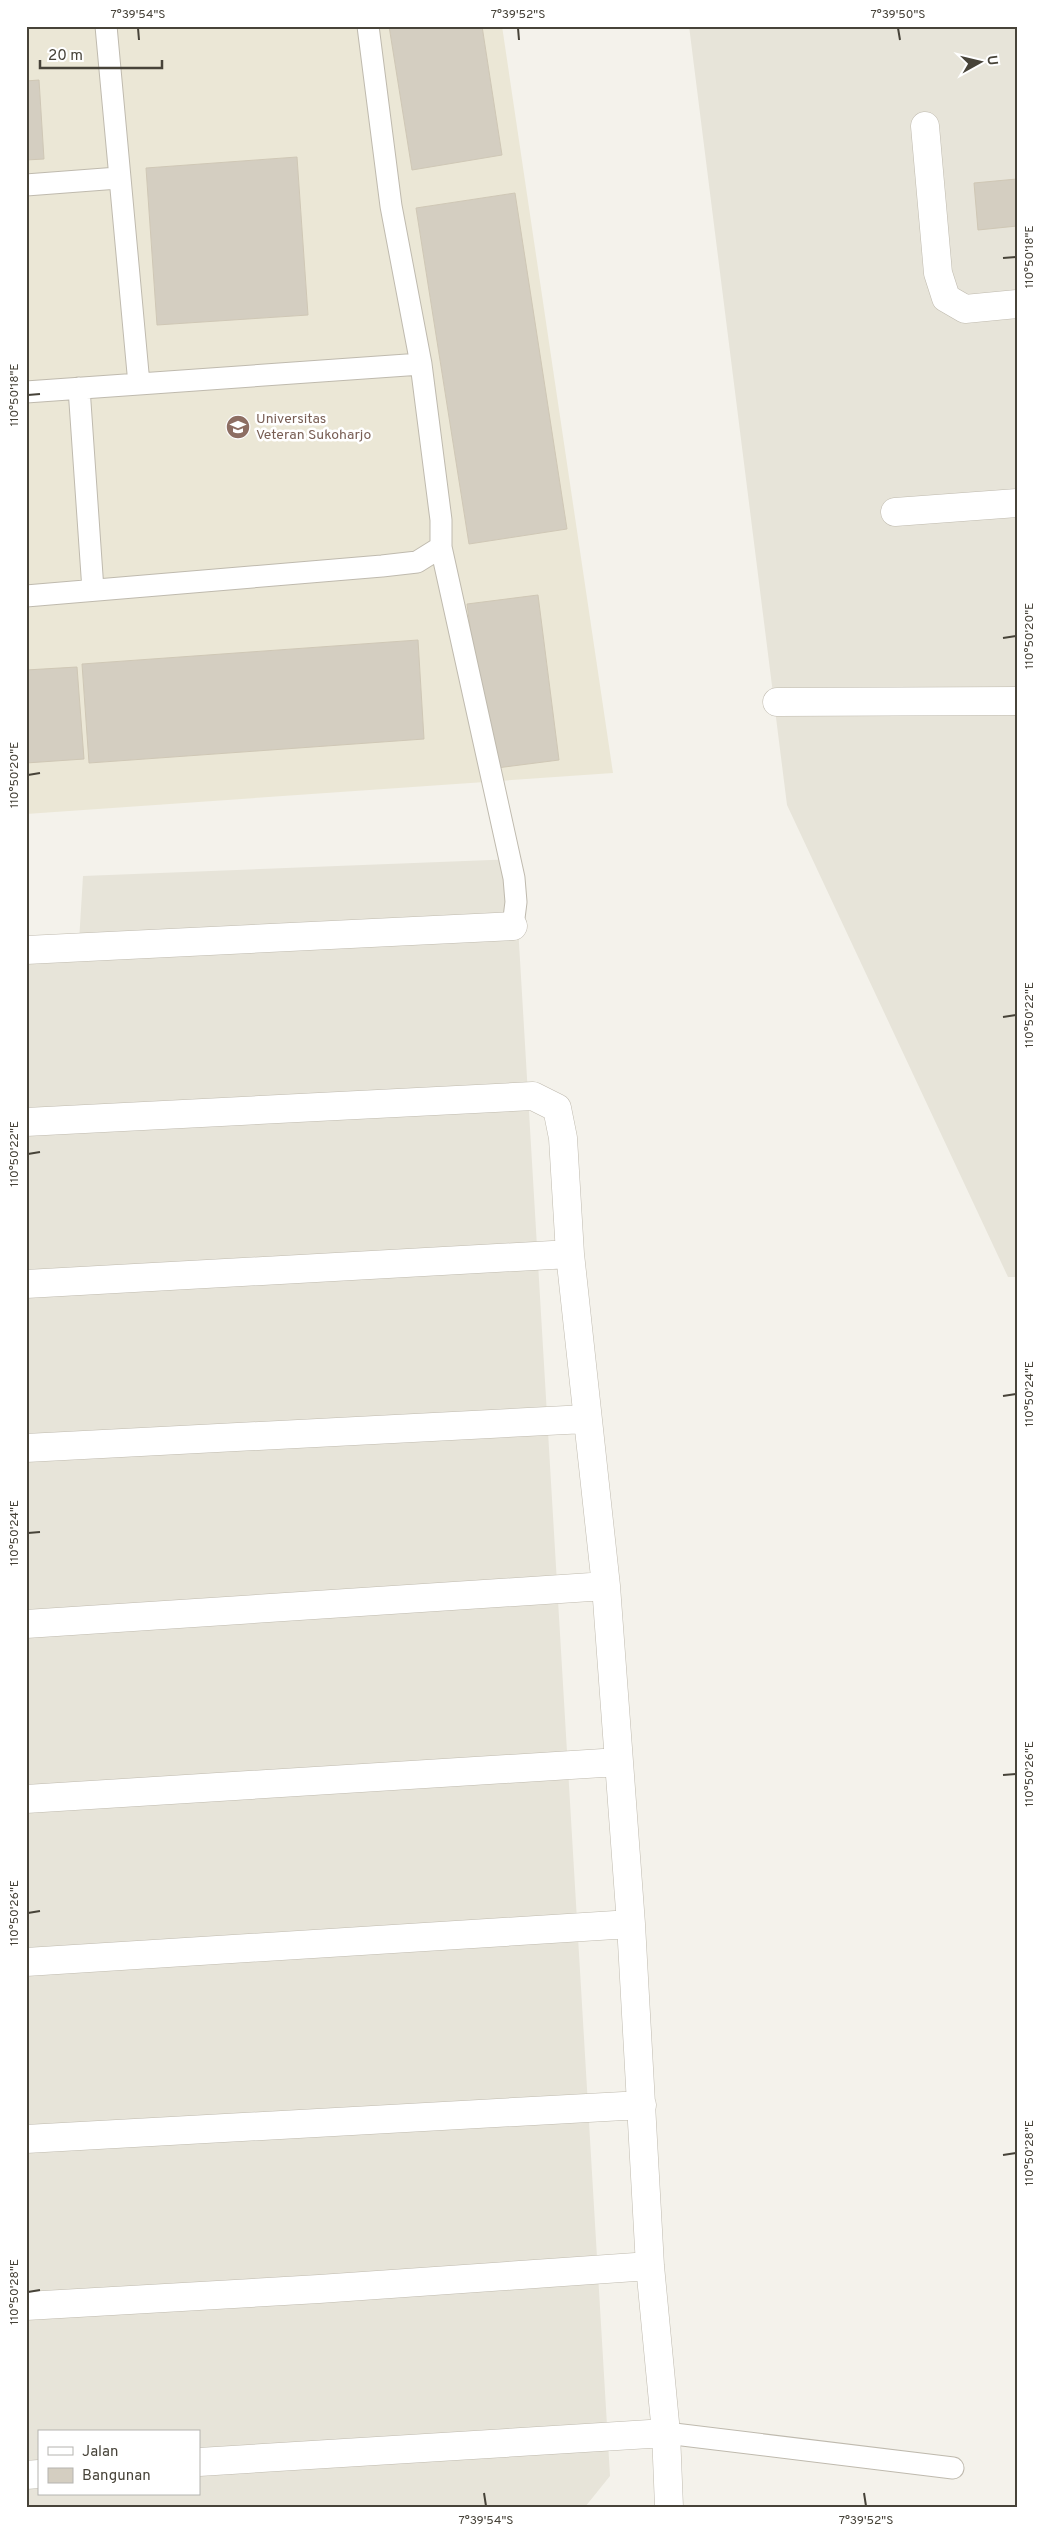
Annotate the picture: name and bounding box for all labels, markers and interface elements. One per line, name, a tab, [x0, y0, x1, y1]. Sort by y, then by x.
text: 7°39'54"S	[110, 7, 166, 23]
text: 7°39'52"S	[491, 7, 545, 23]
text: 7°39'50"S	[870, 7, 926, 23]
scale bar	[40, 38, 162, 70]
north arrow	[956, 38, 1006, 88]
text: 20 m	[48, 47, 83, 66]
text: U	[982, 54, 1000, 67]
text: 110°50'18"E	[1022, 225, 1038, 289]
text: 110°50'18"E	[7, 363, 23, 427]
place label: Universitas Veteran Sukoharjo	[256, 411, 371, 444]
school or university icon: Universitas Veteran Sukoharjo	[225, 414, 251, 440]
text: 110°50'20"E	[1022, 603, 1038, 669]
text: 110°50'20"E	[7, 742, 23, 808]
text: 110°50'22"E	[1022, 982, 1038, 1048]
text: 110°50'22"E	[7, 1121, 23, 1187]
text: 110°50'24"E	[1022, 1361, 1038, 1427]
text: 110°50'24"E	[7, 1500, 23, 1566]
text: 110°50'26"E	[1022, 1741, 1038, 1807]
text: 110°50'26"E	[7, 1880, 23, 1946]
text: 110°50'28"E	[1022, 2120, 1038, 2186]
text: 110°50'28"E	[7, 2259, 23, 2325]
legend	[38, 2430, 200, 2496]
text: Jalan	[82, 2443, 119, 2462]
text: Bangunan	[82, 2467, 151, 2486]
text: 7°39'54"S	[458, 2513, 514, 2529]
text: 7°39'52"S	[839, 2513, 893, 2529]

